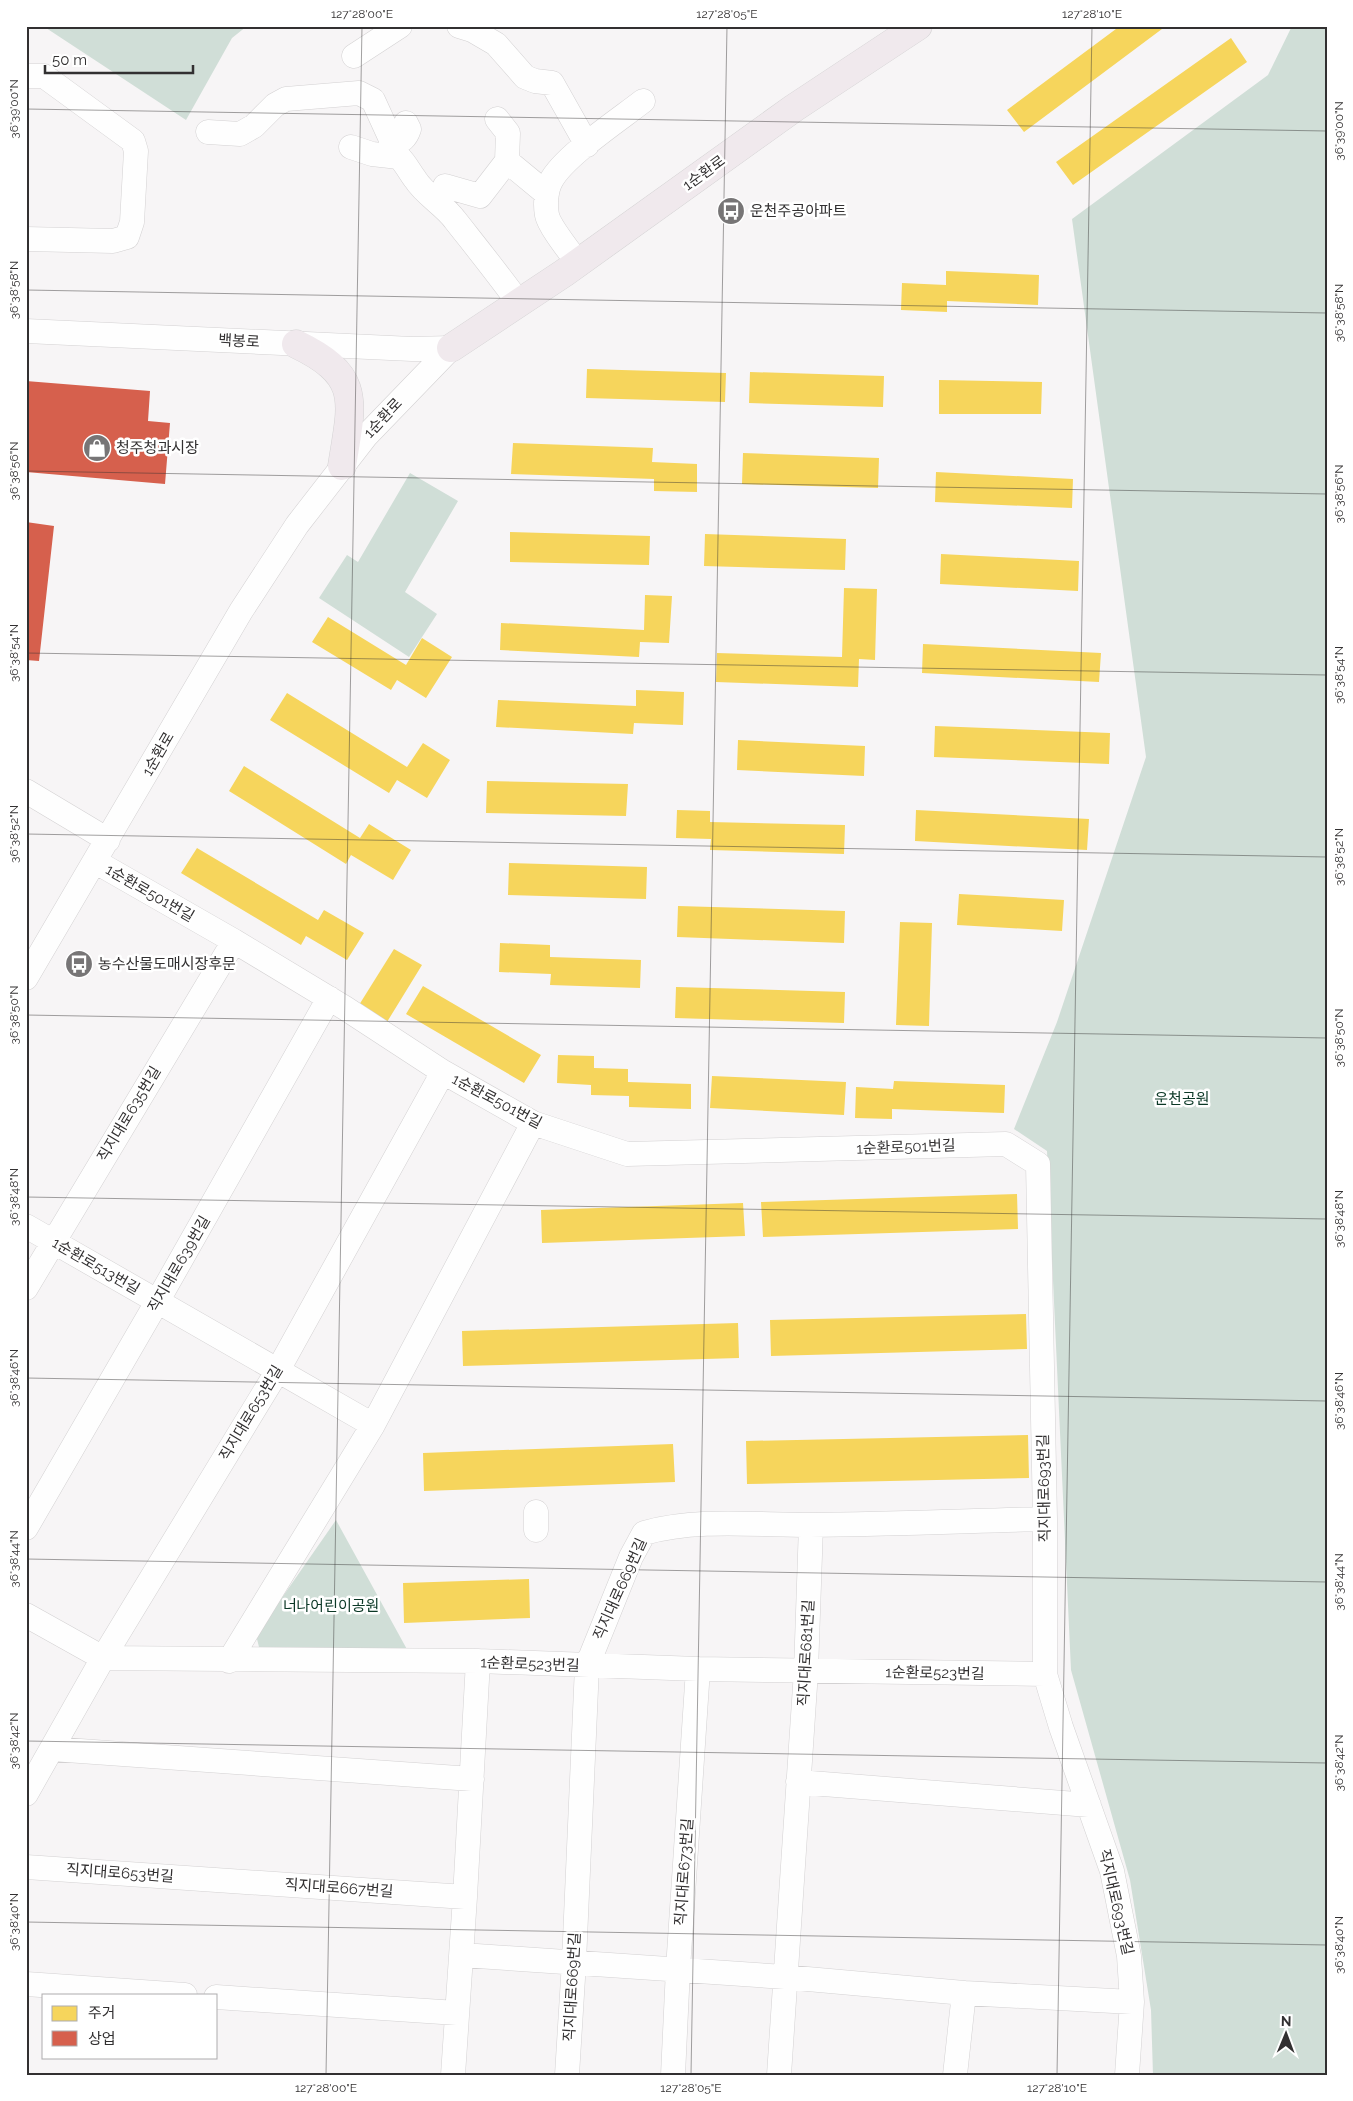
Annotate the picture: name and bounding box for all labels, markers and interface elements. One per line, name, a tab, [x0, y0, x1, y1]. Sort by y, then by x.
text: 127°28'00"E	[331, 7, 393, 21]
text: 127°28'05"E	[696, 7, 758, 21]
text: 127°28'10"E	[1062, 7, 1122, 21]
scale bar	[45, 42, 192, 74]
text: 50 m	[52, 51, 87, 69]
text: 36°39'00"N	[7, 79, 21, 139]
text: 36°39'00"N	[1332, 101, 1346, 161]
street label: 1순환로	[679, 152, 729, 194]
bus stop icon: 운천주공아파트	[716, 196, 746, 226]
place label: 운천주공아파트	[750, 202, 847, 220]
text: 36°38'58"N	[7, 261, 21, 319]
text: 36°38'58"N	[1332, 284, 1346, 342]
street label: 백봉로	[218, 331, 260, 351]
street label: 1순환로	[360, 394, 406, 442]
shop icon: 청주청과시장	[82, 433, 112, 463]
place label: 청주청과시장	[116, 439, 199, 457]
text: 36°38'56"N	[7, 442, 21, 500]
text: 36°38'56"N	[1332, 465, 1346, 523]
text: 36°38'54"N	[7, 624, 21, 682]
text: 36°38'54"N	[1332, 646, 1346, 704]
street label: 1순환로	[138, 729, 178, 779]
text: 36°38'52"N	[7, 805, 21, 863]
text: 36°38'52"N	[1332, 828, 1346, 886]
street label: 1순환로501번길	[103, 860, 197, 926]
bus stop icon: 농수산물도매시장후문	[64, 949, 94, 979]
place label: 농수산물도매시장후문	[98, 955, 236, 973]
text: 36°38'50"N	[7, 986, 21, 1044]
text: 36°38'50"N	[1332, 1009, 1346, 1067]
street label: 직지대로635번길	[93, 1063, 165, 1165]
street label: 1순환로501번길	[449, 1070, 545, 1132]
park label: 운천공원	[1154, 1090, 1210, 1108]
street label: 1순환로501번길	[856, 1136, 956, 1158]
text: 36°38'48"N	[7, 1168, 21, 1226]
text: 36°38'48"N	[1332, 1190, 1346, 1248]
street label: 직지대로639번길	[144, 1212, 214, 1316]
street label: 1순환로513번길	[49, 1234, 143, 1298]
text: 36°38'46"N	[7, 1349, 21, 1407]
street label: 직지대로653번길	[215, 1362, 287, 1464]
text: 36°38'46"N	[1332, 1372, 1346, 1430]
street label: 직지대로693번길	[1034, 1434, 1054, 1542]
text: 36°38'44"N	[7, 1530, 21, 1588]
street label: 직지대로669번길	[589, 1535, 651, 1643]
text: 36°38'44"N	[1332, 1553, 1346, 1611]
park label: 너나어린이공원	[283, 1597, 379, 1615]
street label: 직지대로681번길	[794, 1599, 818, 1707]
street label: 1순환로523번길	[480, 1653, 580, 1675]
street label: 1순환로523번길	[885, 1663, 985, 1683]
text: 36°38'42"N	[7, 1712, 21, 1770]
text: 36°38'42"N	[1332, 1734, 1346, 1792]
street label: 직지대로673번길	[671, 1818, 697, 1926]
street label: 직지대로693번길	[1095, 1847, 1137, 1957]
street label: 직지대로653번길	[65, 1860, 175, 1886]
street label: 직지대로667번길	[284, 1875, 394, 1901]
text: 36°38'40"N	[7, 1893, 21, 1951]
text: 36°38'40"N	[1332, 1916, 1346, 1974]
street label: 직지대로669번길	[560, 1932, 584, 2042]
legend	[42, 1994, 218, 2058]
text: 주거	[88, 2004, 116, 2022]
north arrow	[1260, 2008, 1310, 2058]
text: N	[1281, 2013, 1292, 2029]
text: 상업	[88, 2030, 116, 2048]
text: 127°28'00"E	[295, 2081, 357, 2095]
text: 127°28'05"E	[660, 2081, 722, 2095]
text: 127°28'10"E	[1027, 2081, 1087, 2095]

